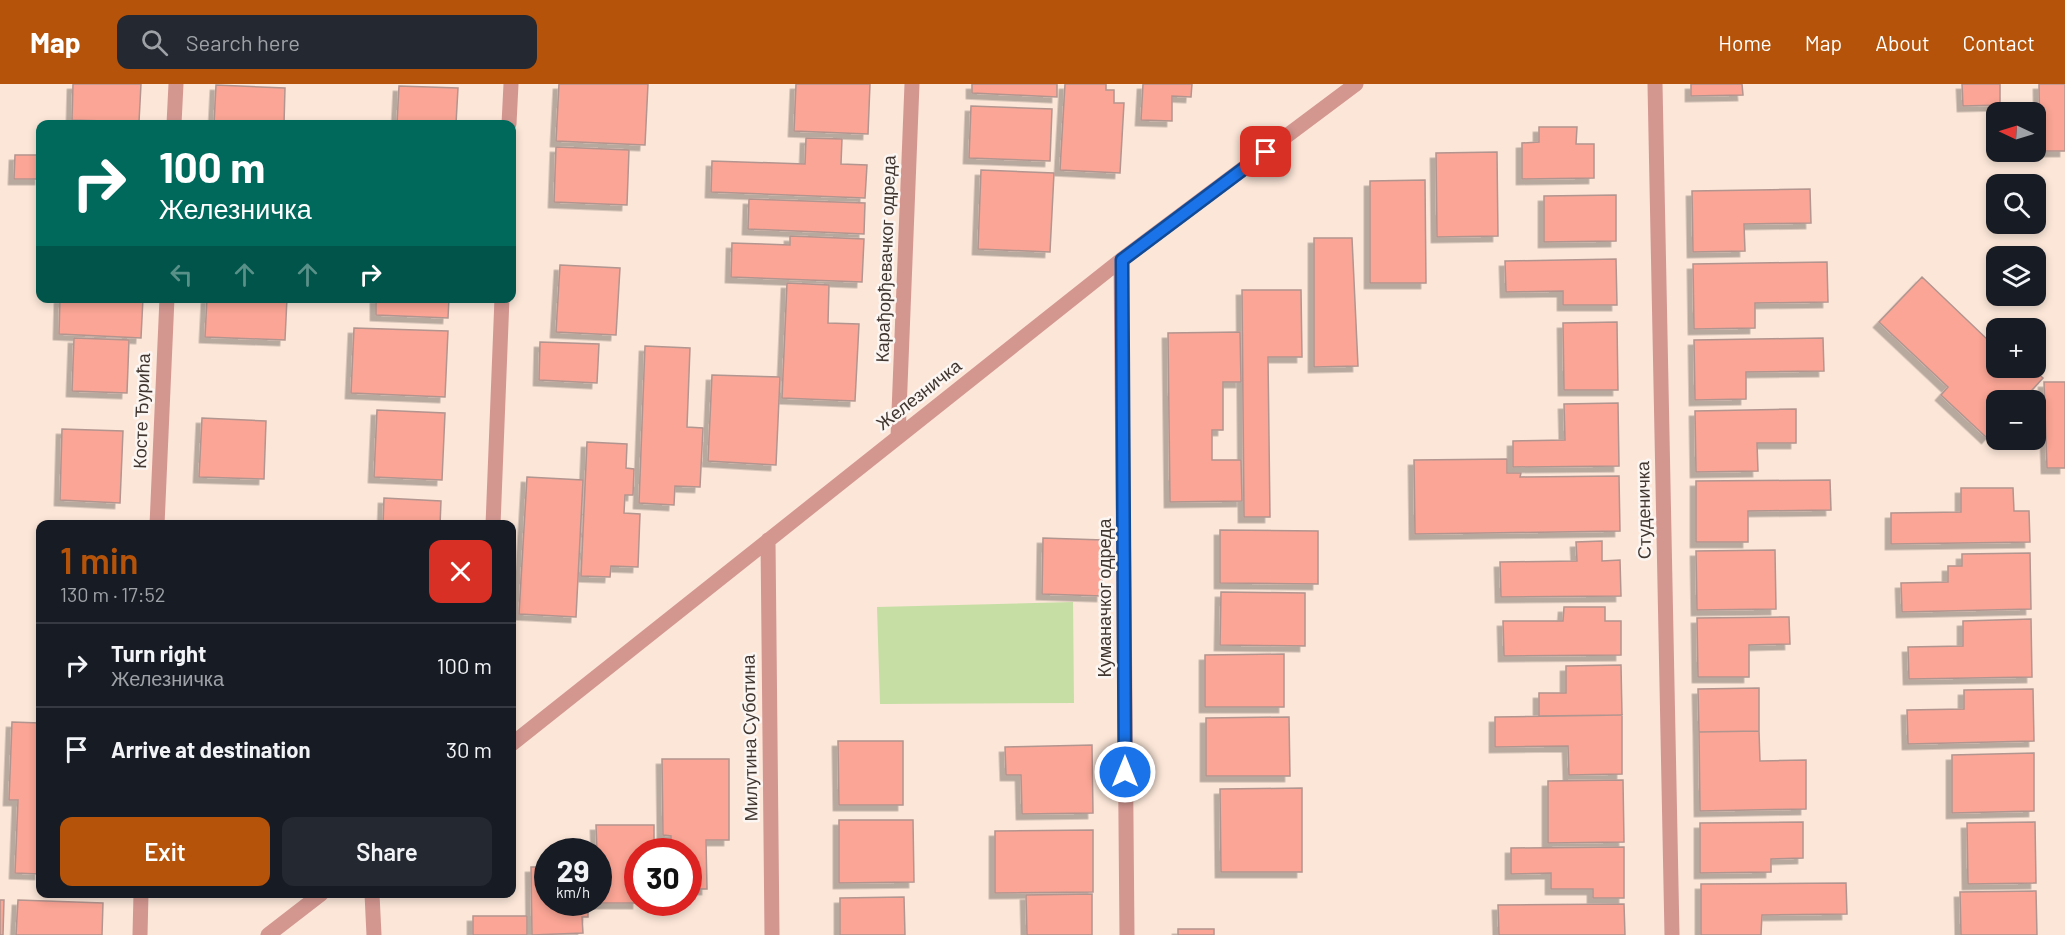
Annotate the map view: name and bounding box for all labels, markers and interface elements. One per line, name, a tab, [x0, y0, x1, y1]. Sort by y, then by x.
search box	[117, 15, 537, 69]
text: Map	[30, 25, 81, 59]
icon: search	[138, 26, 171, 59]
text: Search here	[186, 29, 300, 55]
text: Home	[1718, 30, 1772, 55]
text: Map	[1805, 30, 1842, 55]
text: About	[1875, 30, 1930, 55]
text: Contact	[1963, 30, 2035, 55]
north arrow	[1986, 102, 2046, 162]
map controls	[1986, 102, 2046, 450]
pin	[1240, 126, 1291, 177]
icon: arrive	[1249, 135, 1282, 168]
text: 100 m	[159, 141, 265, 191]
icon: right	[60, 144, 138, 222]
street label: Карађорђевачког одреда	[870, 154, 900, 363]
button: search	[1986, 174, 2046, 234]
text: Железничка	[159, 192, 312, 224]
button: layers	[1986, 246, 2046, 306]
icon: left	[165, 258, 198, 291]
icon: ahead	[228, 258, 261, 291]
icon: ahead	[291, 258, 324, 291]
icon: right	[354, 258, 387, 291]
button: +	[1986, 318, 2046, 378]
street label: Косте Ђурића	[128, 352, 154, 469]
street label: Железничка	[871, 354, 966, 434]
button: −	[1986, 390, 2046, 450]
street label: Студеничка	[1631, 460, 1655, 559]
street label: Куманачког одреда	[1093, 517, 1115, 678]
text: 1 min	[60, 538, 139, 581]
button: close	[429, 540, 492, 603]
text: 130 m · 17:52	[60, 582, 166, 606]
text: Turn right	[111, 640, 206, 666]
icon: right	[60, 649, 93, 682]
text: 100 m	[437, 652, 492, 678]
street label: Милутина Суботина	[737, 653, 761, 822]
text: Железничка	[111, 666, 224, 690]
icon: arrive	[60, 733, 93, 766]
text: Arrive at destination	[111, 736, 310, 762]
text: 30 m	[446, 736, 492, 762]
position arrow	[1093, 740, 1157, 804]
button: Exit	[60, 817, 270, 886]
button: Share	[282, 817, 492, 886]
speed limit sign: 30	[624, 838, 702, 916]
text: 29	[557, 852, 589, 888]
text: km/h	[556, 883, 590, 901]

